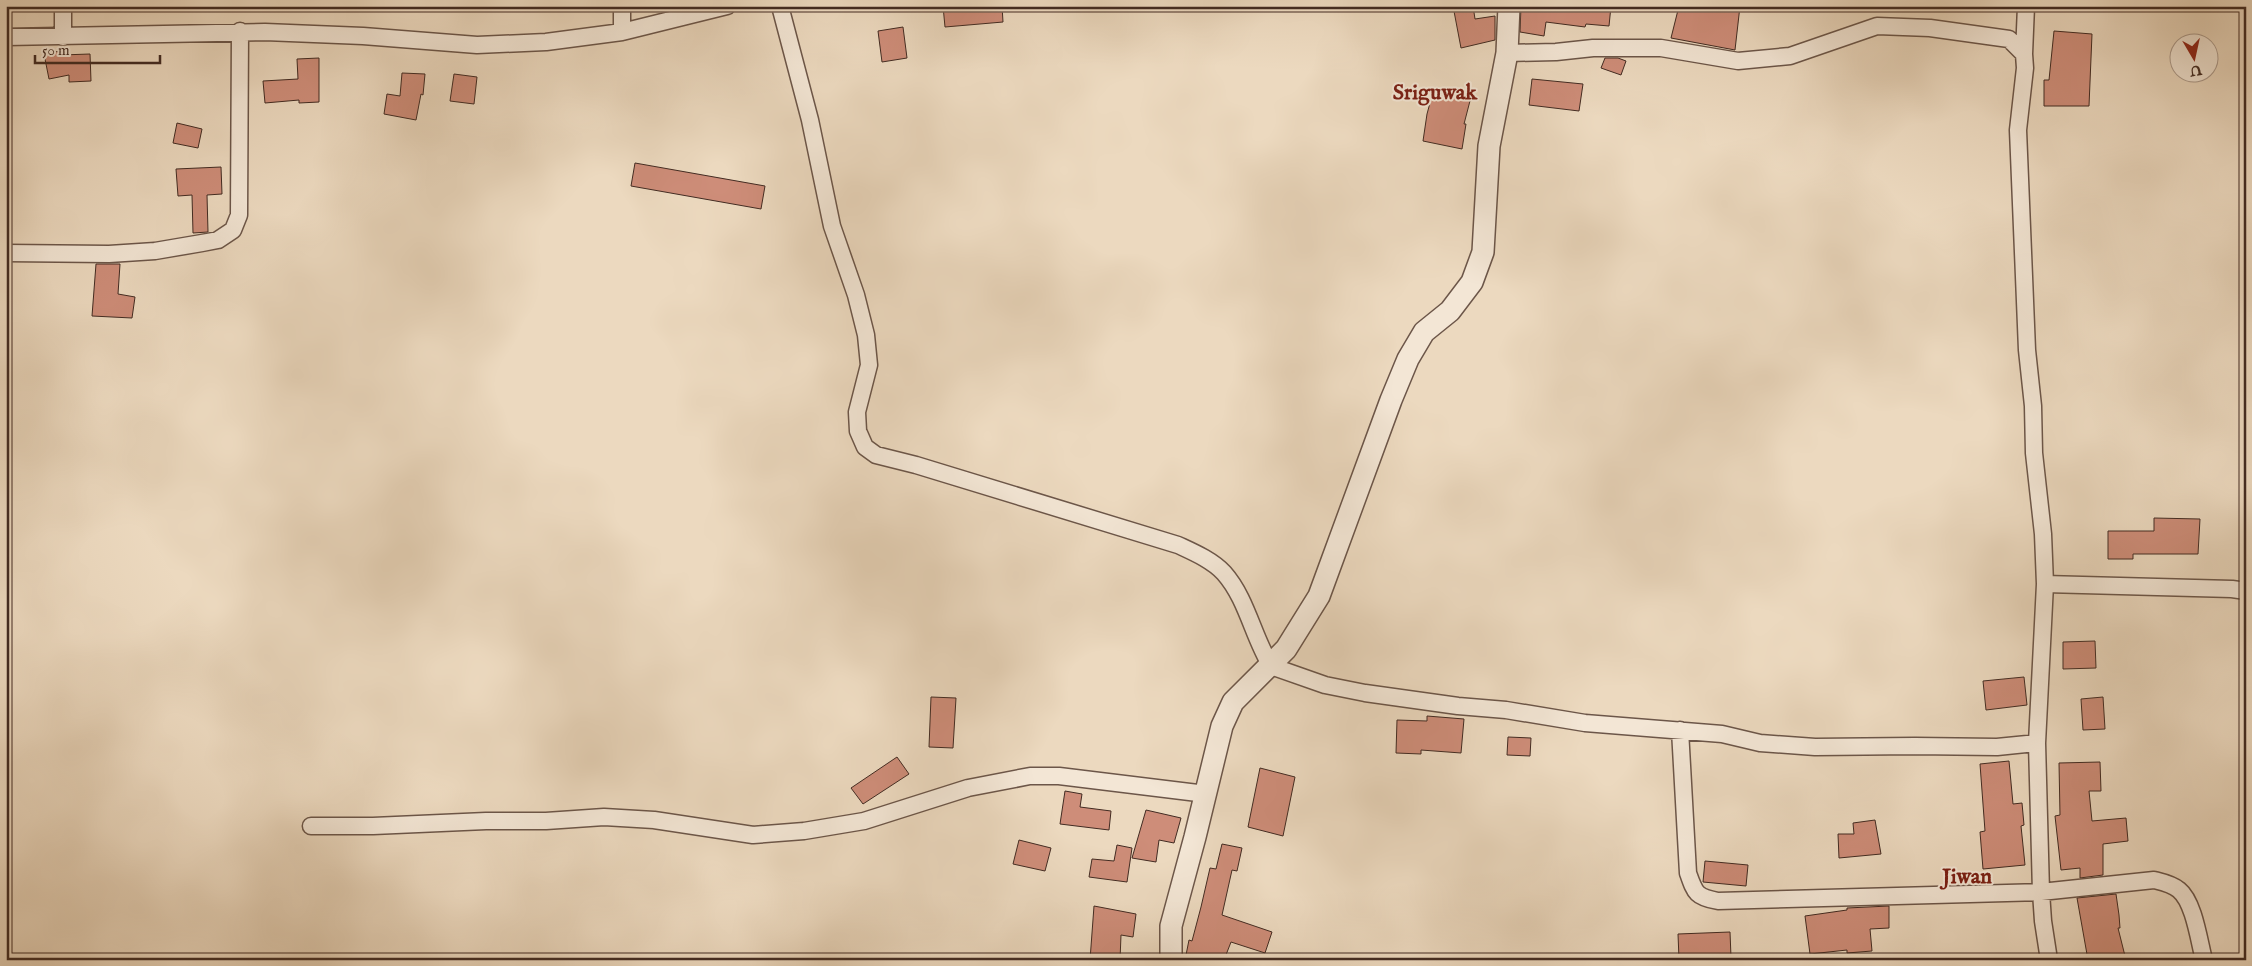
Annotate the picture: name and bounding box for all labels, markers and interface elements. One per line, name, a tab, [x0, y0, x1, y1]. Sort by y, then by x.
scale bar	[35, 32, 160, 64]
north arrow	[2170, 32, 2220, 82]
text: 50 m	[42, 41, 70, 60]
text: U	[2187, 60, 2204, 80]
district label: Sriguwak	[1393, 79, 1478, 107]
district label: Jiwan	[1939, 863, 1992, 891]

